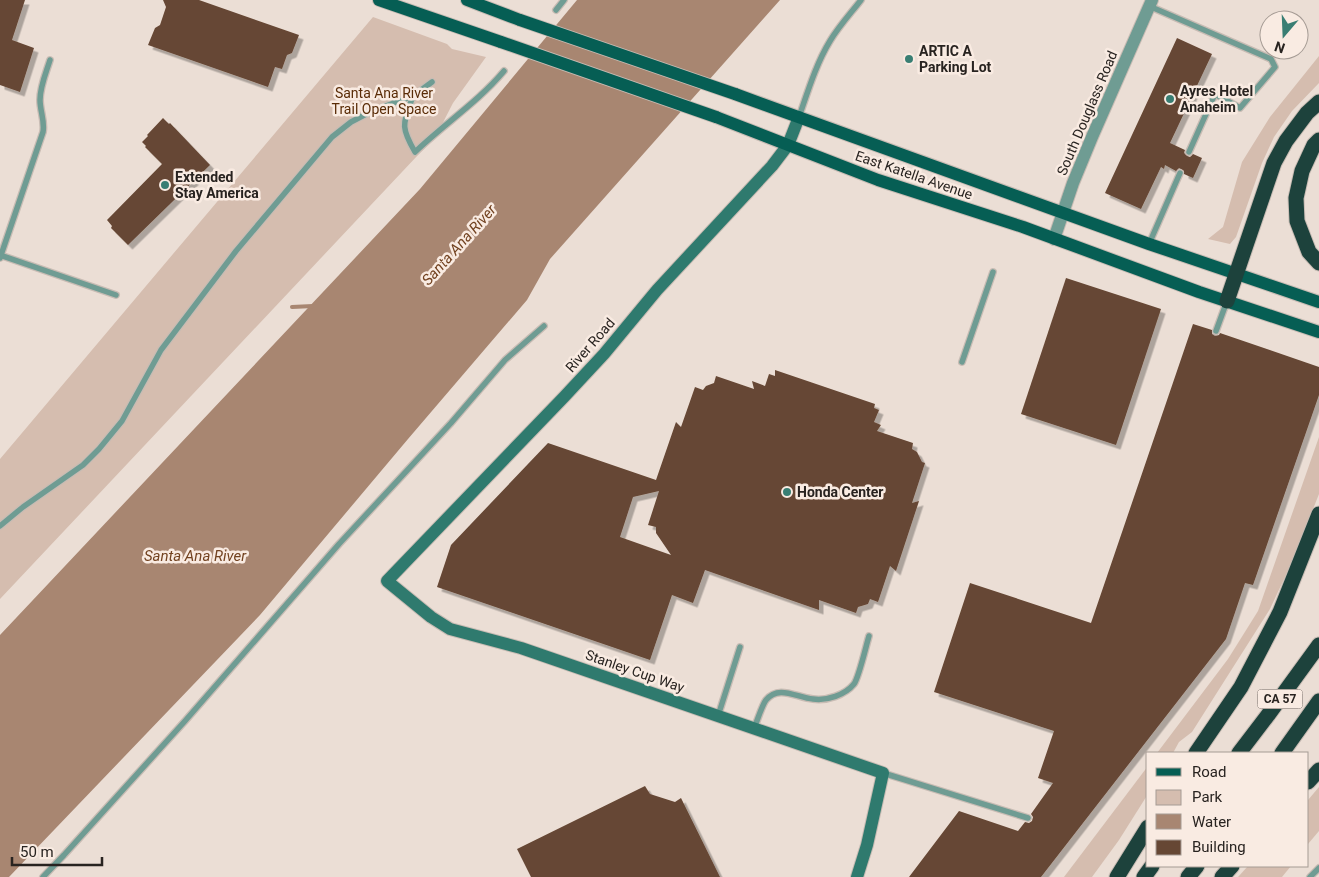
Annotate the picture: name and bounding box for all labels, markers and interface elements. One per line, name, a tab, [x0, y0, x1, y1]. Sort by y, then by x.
north arrow	[1259, 10, 1309, 60]
text: N	[1272, 38, 1287, 56]
place label: ARTIC A Parking Lot	[919, 43, 992, 75]
street label: South Douglass Road	[1054, 48, 1120, 178]
marker: ARTIC A Parking Lot	[903, 53, 915, 65]
place label: Ayres Hotel Anaheim	[1180, 83, 1253, 115]
park label: Santa Ana River Trail Open Space	[332, 85, 436, 117]
marker: Ayres Hotel Anaheim	[1164, 93, 1176, 105]
street label: East Katella Avenue	[853, 147, 975, 203]
place label: Extended Stay America	[175, 169, 259, 201]
marker: Extended Stay America	[159, 179, 171, 191]
water label: Santa Ana River	[418, 200, 501, 289]
street label: River Road	[562, 315, 618, 375]
place label: Honda Center	[797, 484, 883, 500]
marker: Honda Center	[781, 486, 793, 498]
water label: Santa Ana River	[144, 547, 247, 565]
street label: Stanley Cup Way	[583, 647, 687, 696]
road number: CA 57	[1258, 690, 1302, 709]
legend	[1146, 752, 1309, 867]
text: Road	[1192, 763, 1226, 781]
text: Park	[1192, 788, 1223, 806]
text: Water	[1192, 813, 1231, 831]
scale bar	[12, 834, 102, 866]
text: Building	[1192, 838, 1246, 856]
text: 50 m	[20, 843, 54, 861]

